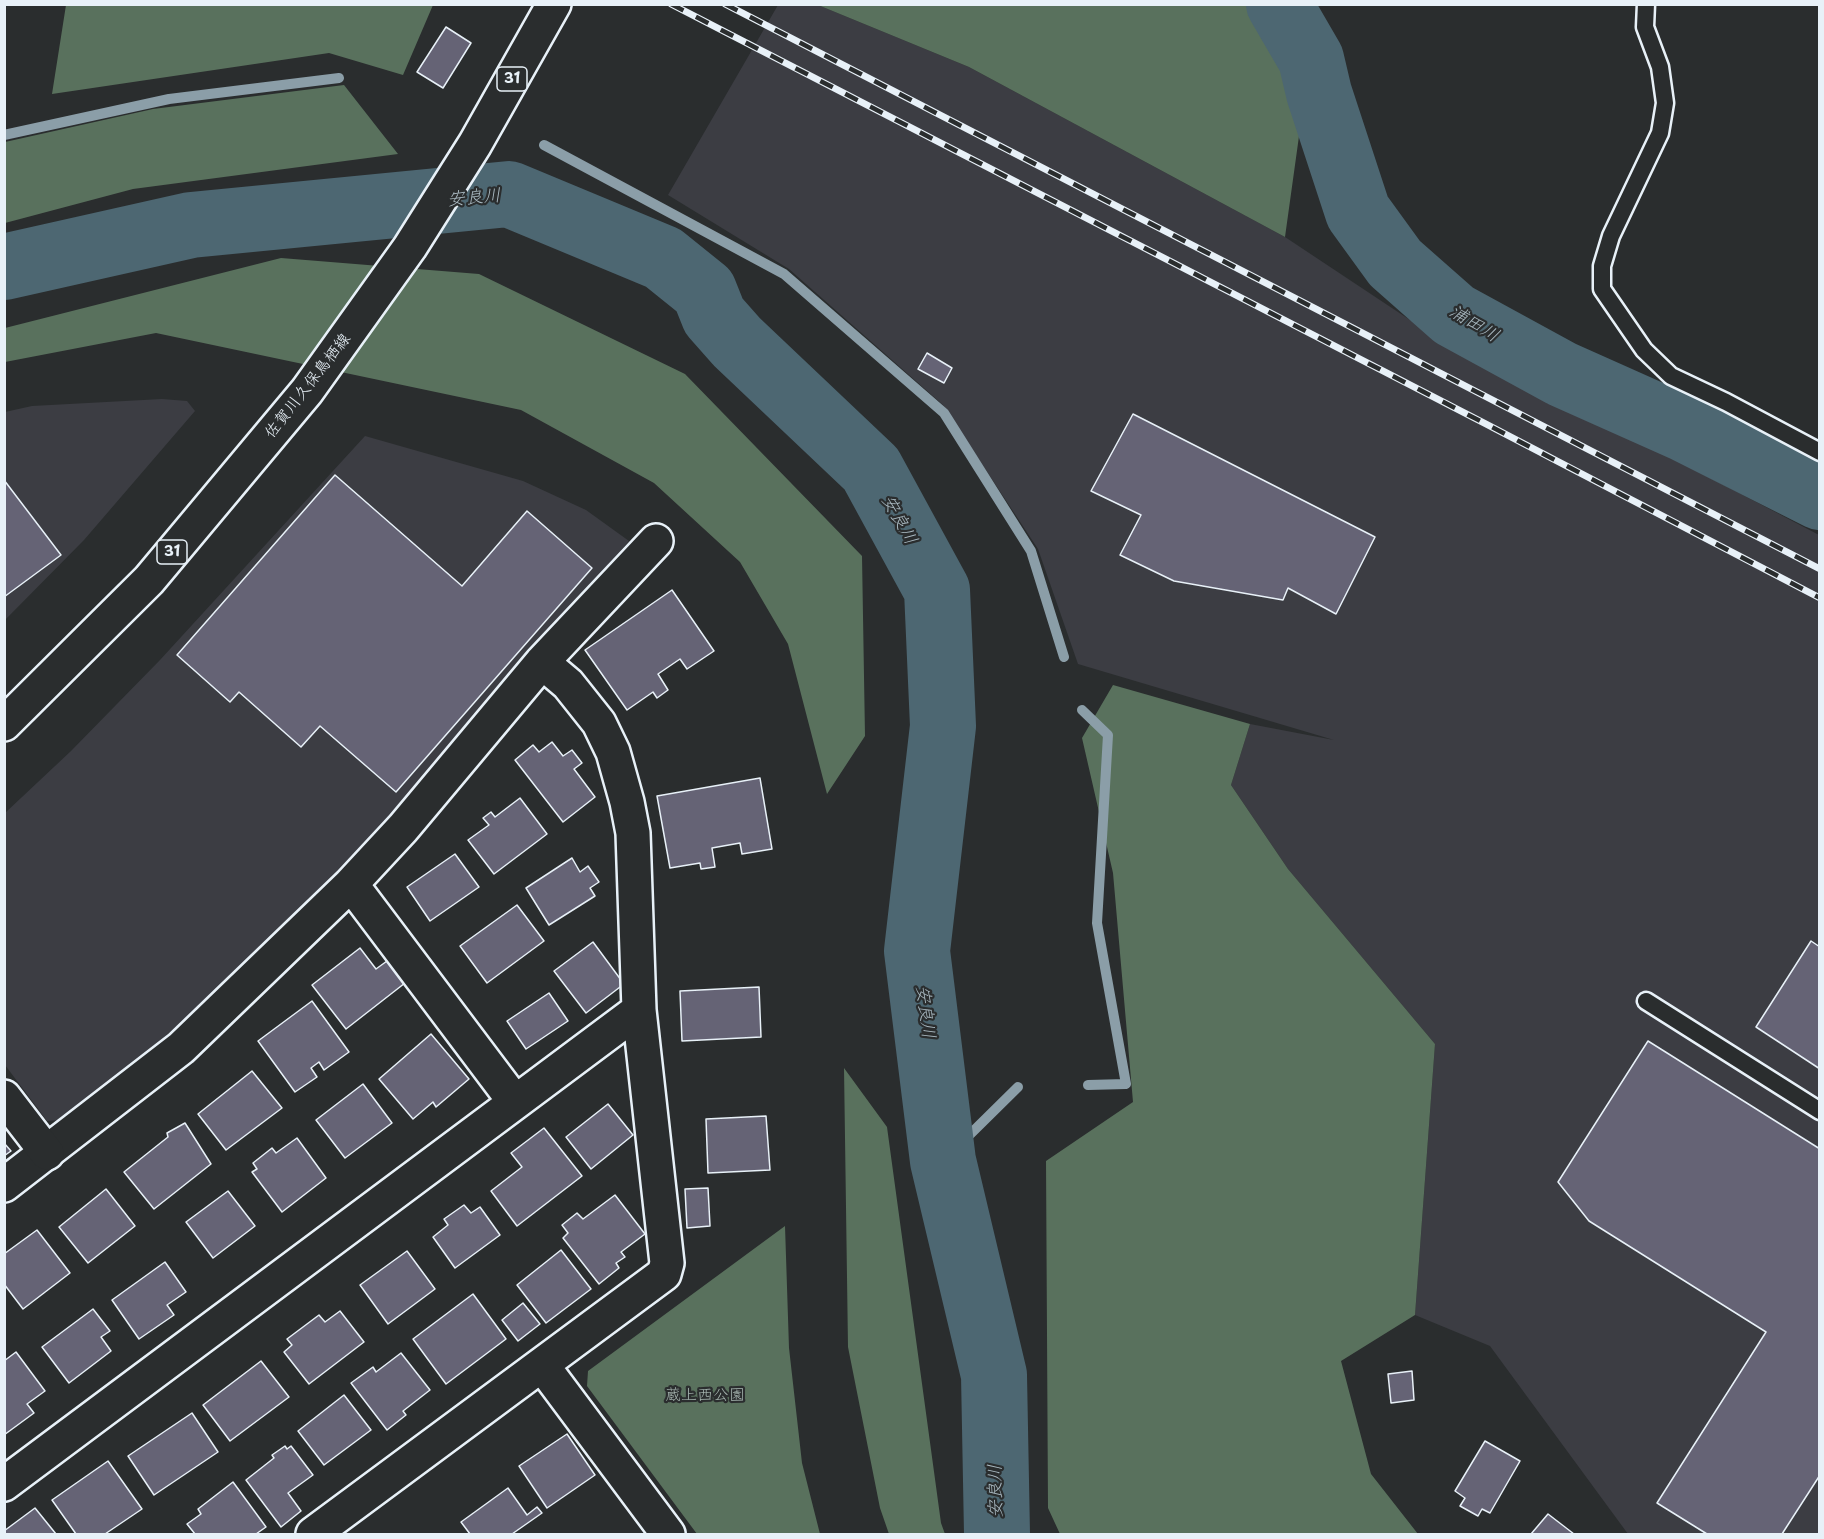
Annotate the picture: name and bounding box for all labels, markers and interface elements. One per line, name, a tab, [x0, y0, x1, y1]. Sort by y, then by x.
road number: 31	[497, 67, 527, 91]
water label: 安良川	[446, 185, 502, 211]
water label: 浦田川	[1445, 301, 1503, 347]
street label: 佐賀川久保鳥栖線	[261, 330, 355, 442]
water label: 安良川	[876, 491, 922, 549]
road number: 31	[157, 540, 187, 564]
water label: 安良川	[911, 984, 939, 1040]
park label: 蔵上西公園	[665, 1386, 745, 1406]
water label: 安良川	[985, 1464, 1007, 1518]

